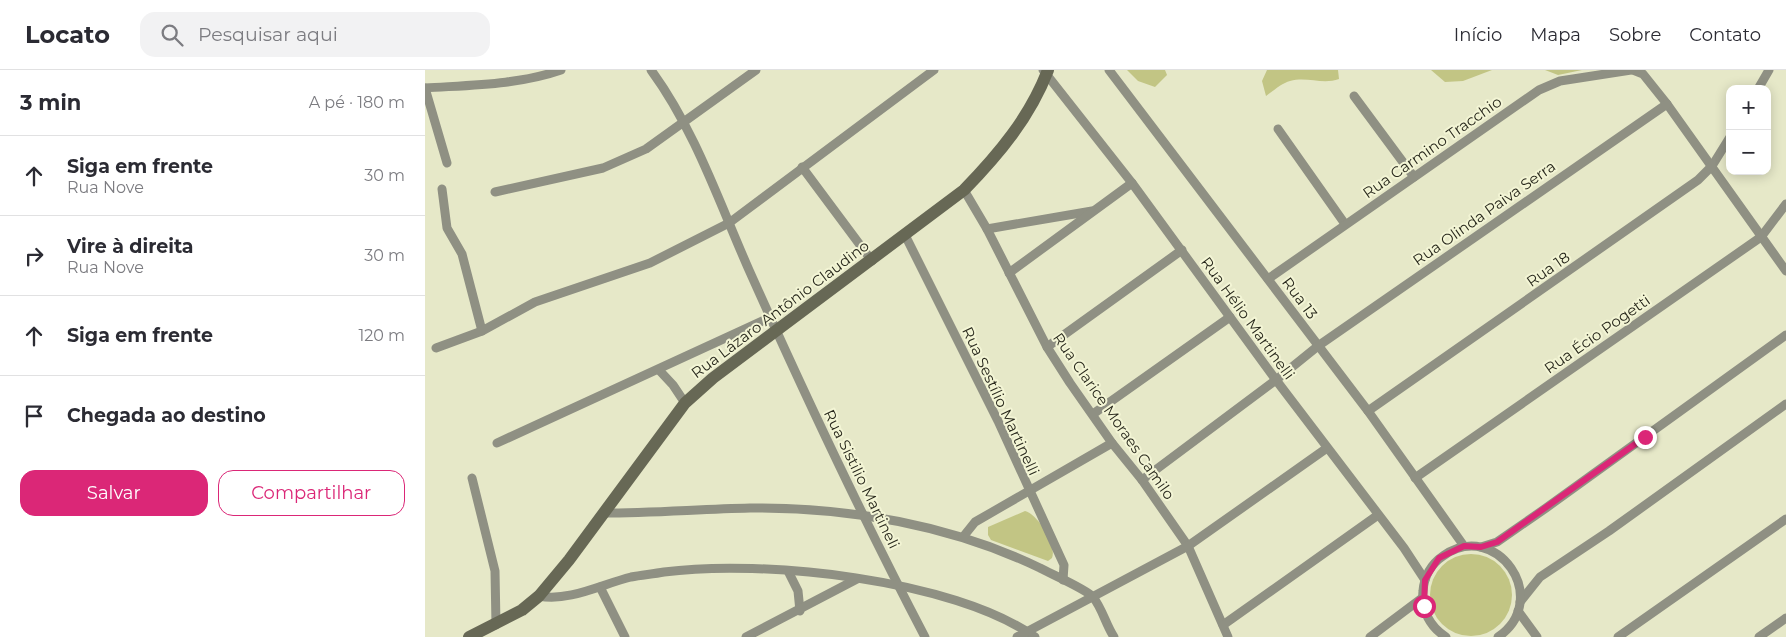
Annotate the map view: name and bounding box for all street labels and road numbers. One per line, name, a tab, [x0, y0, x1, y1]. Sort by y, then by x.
street label: Rua Carmino Tracchio	[1359, 92, 1505, 202]
street label: Rua Olinda Paiva Serra	[1409, 156, 1559, 270]
street label: Rua Lázaro Antônio Claudino	[687, 236, 873, 382]
street label: Rua 18	[1523, 247, 1573, 291]
street label: Rua Hélio Martinelli	[1197, 253, 1299, 383]
street label: Rua 13	[1278, 273, 1322, 323]
street label: Rua Écio Pogetti	[1540, 290, 1654, 378]
street label: Rua Sestílio Martinelli	[958, 324, 1044, 478]
street label: Rua Clarice Moraes Camilo	[1049, 329, 1179, 503]
street label: Rua Sistilio Martineli	[820, 406, 904, 552]

